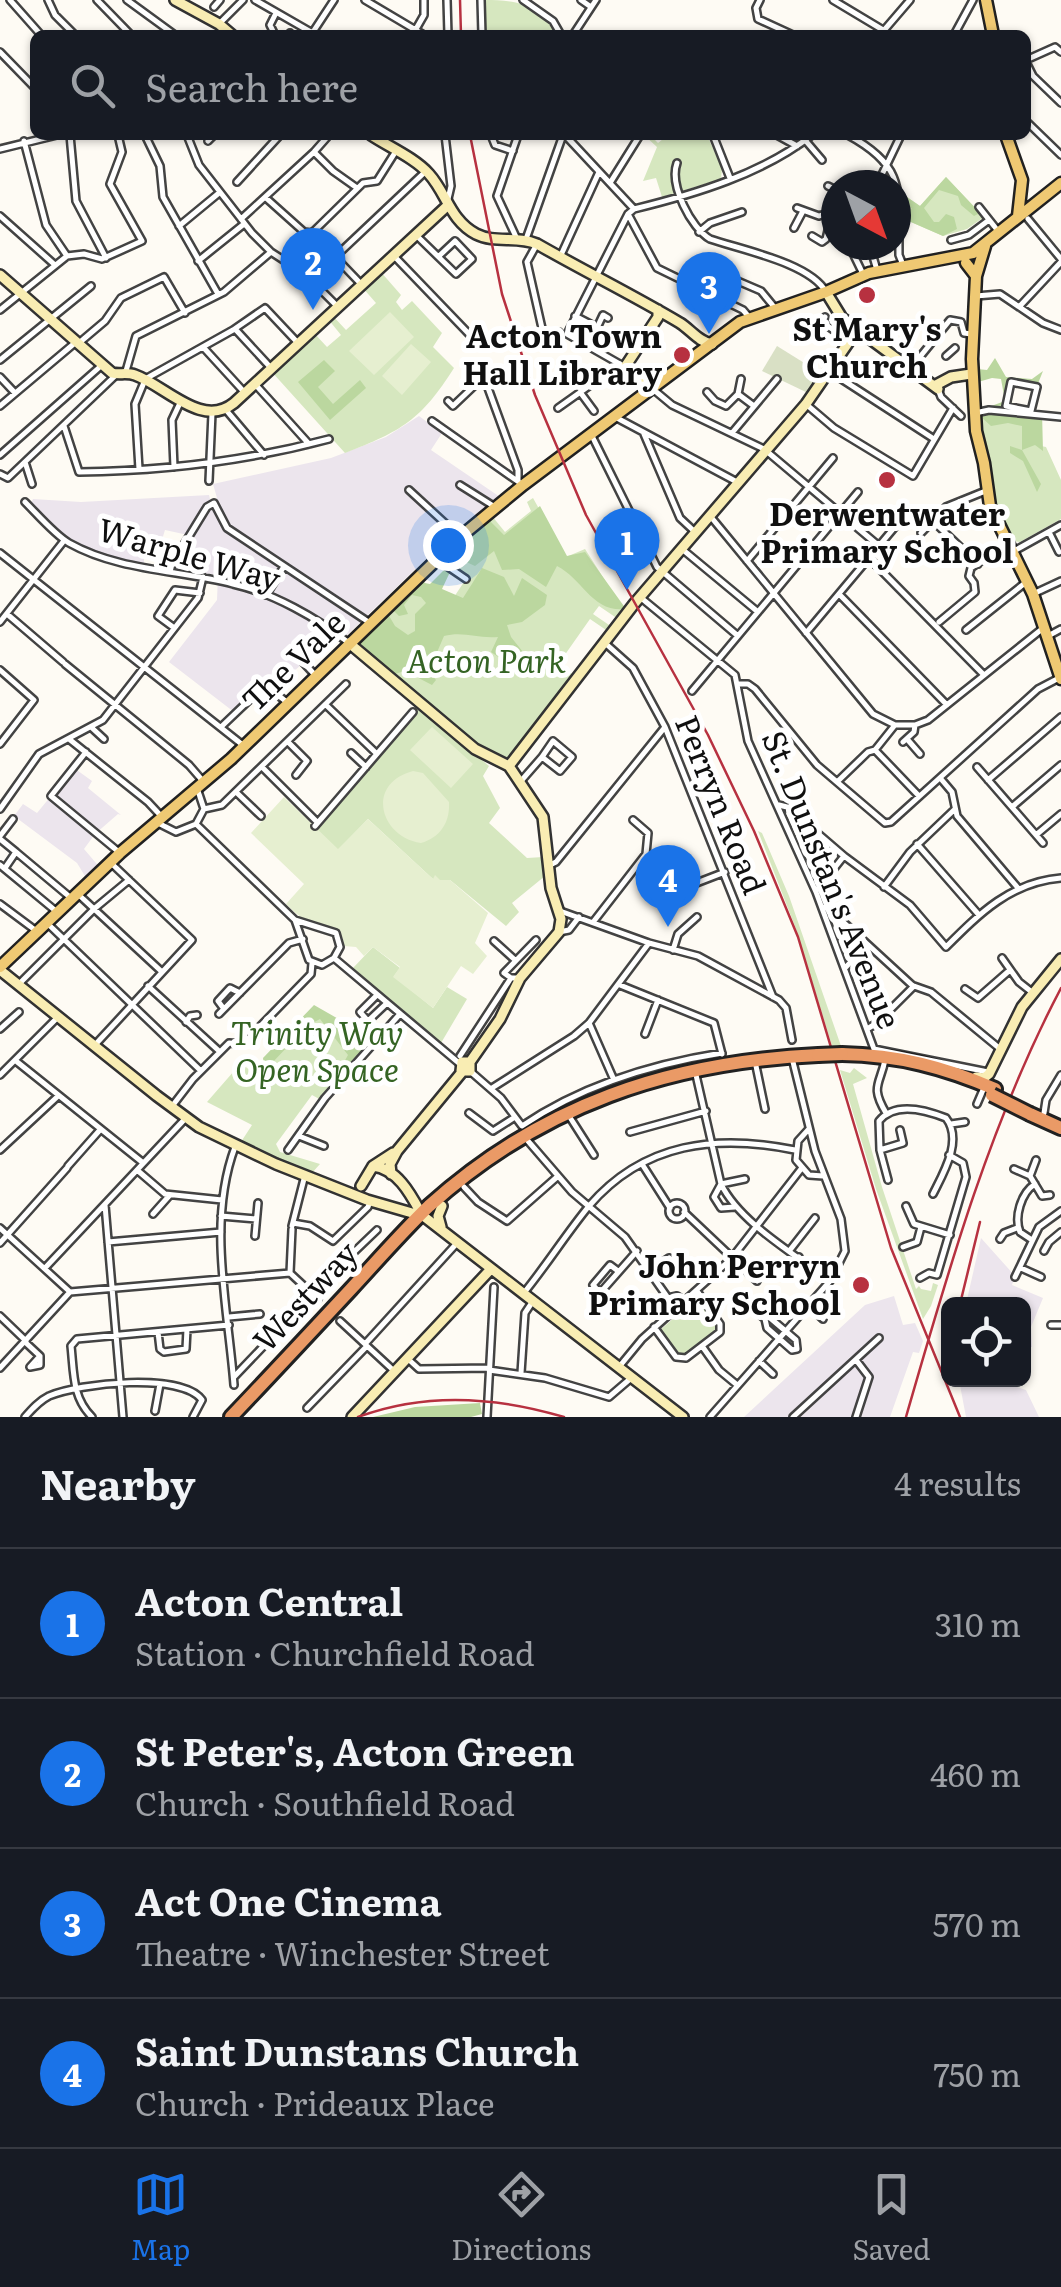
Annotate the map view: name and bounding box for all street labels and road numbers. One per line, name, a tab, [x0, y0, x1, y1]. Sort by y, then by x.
street label: Warple Way	[93, 503, 287, 601]
street label: The Vale	[229, 598, 355, 722]
street label: Perryn Road	[665, 707, 781, 901]
street label: St. Dunstan's Avenue	[752, 723, 916, 1035]
street label: Westway	[240, 1229, 368, 1361]

